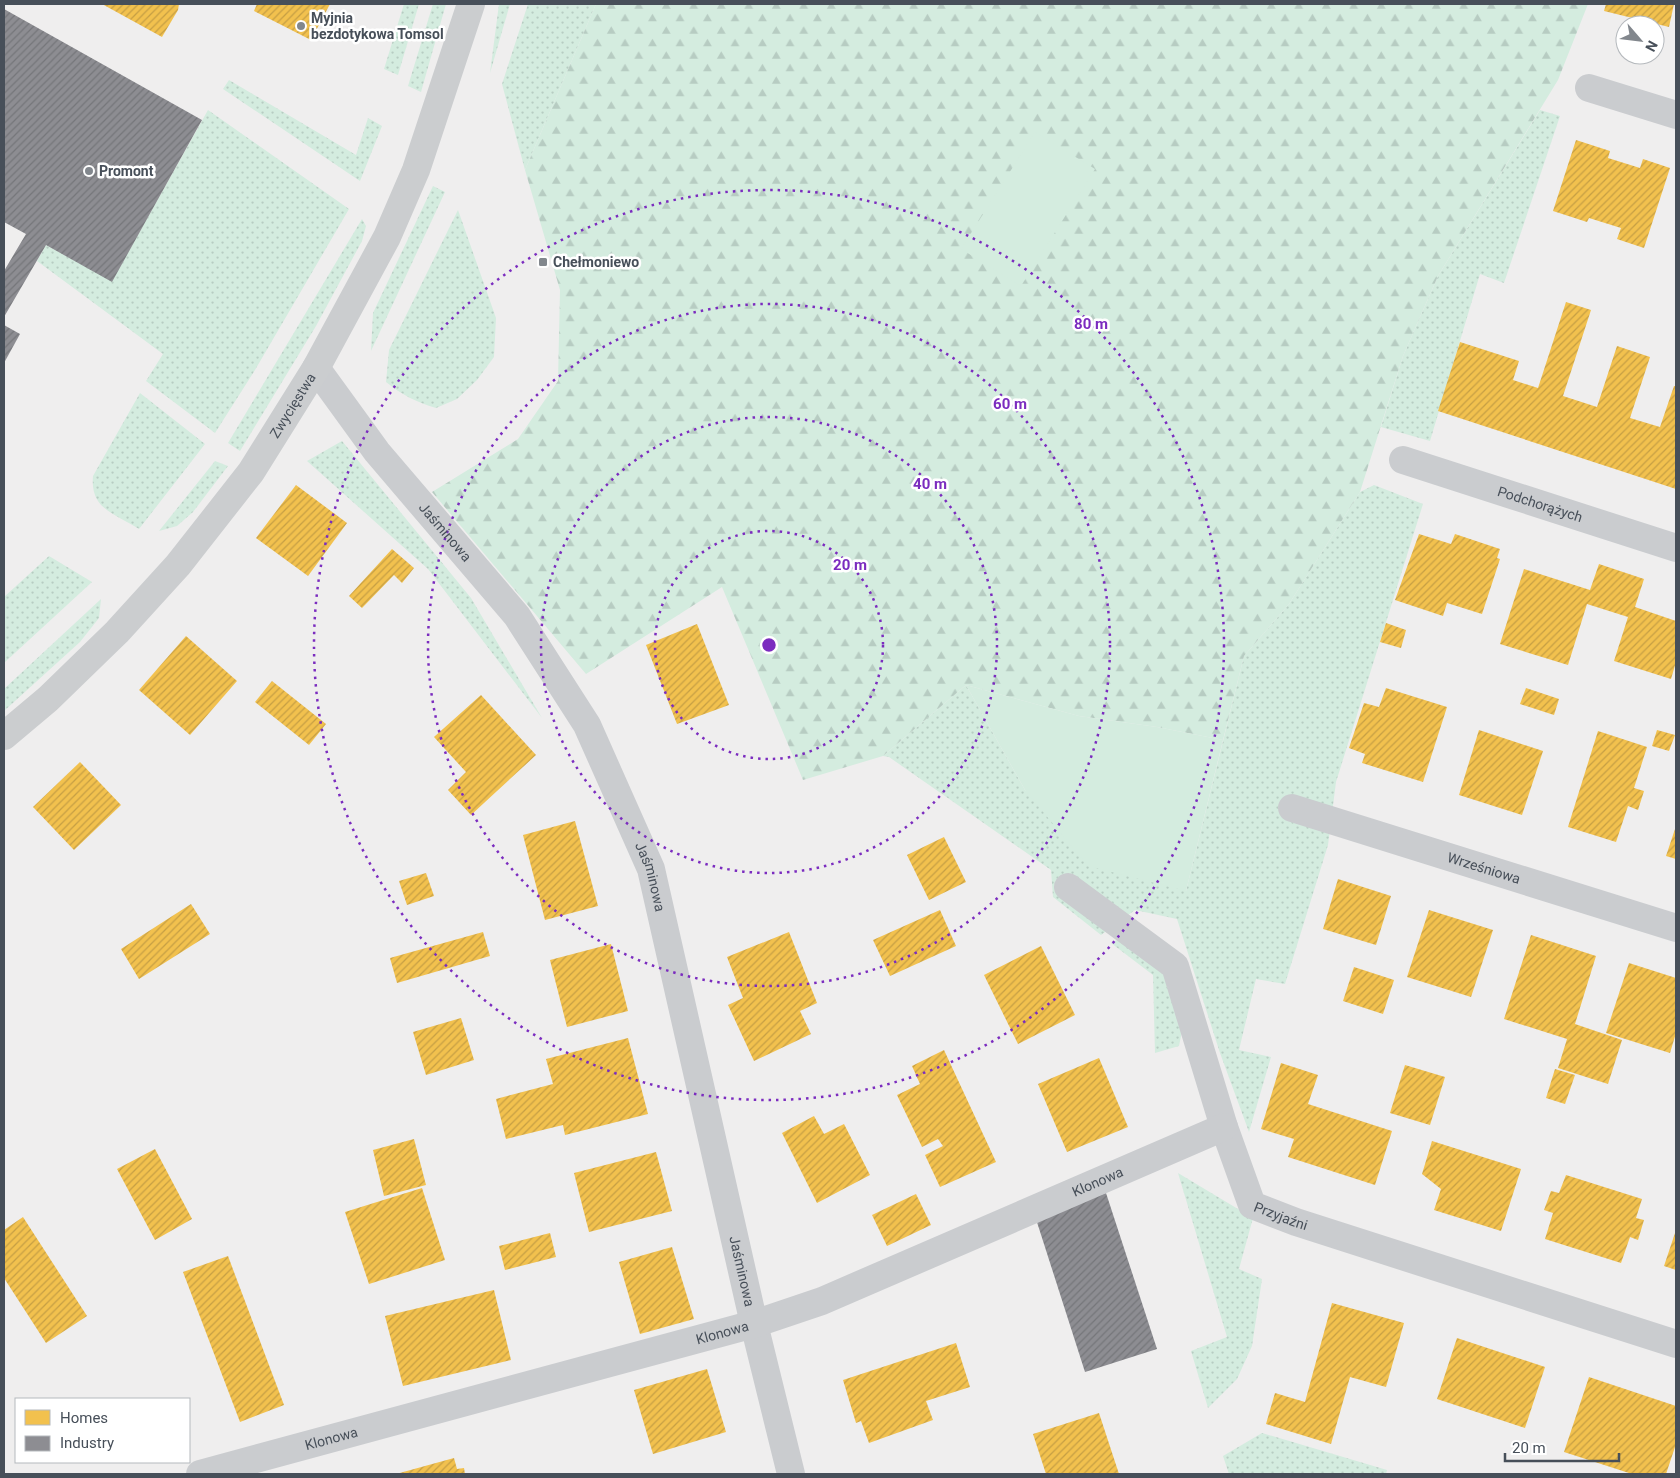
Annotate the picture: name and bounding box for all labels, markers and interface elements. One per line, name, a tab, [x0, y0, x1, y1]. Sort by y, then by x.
place label: Myjnia bezdotykowa Tomsol	[311, 10, 444, 42]
north arrow	[1615, 15, 1665, 65]
marker: Myjnia bezdotykowa Tomsol	[295, 20, 307, 32]
text: N	[1642, 38, 1661, 54]
place label: Promont	[99, 163, 154, 179]
marker: Promont	[83, 165, 95, 177]
place label: Chełmoniewo	[553, 254, 639, 270]
marker: Chełmoniewo	[537, 256, 549, 268]
text: 80 m	[1074, 315, 1108, 333]
street label: Zwycięstwa	[266, 370, 319, 441]
text: 60 m	[993, 395, 1027, 413]
text: 40 m	[913, 475, 947, 493]
street label: Podchorążych	[1496, 483, 1585, 525]
street label: Jaśminowa	[416, 499, 475, 565]
text: 20 m	[833, 556, 867, 574]
centre of rings	[760, 636, 778, 654]
street label: Jaśminowa	[632, 840, 668, 913]
street label: Wrześniowa	[1445, 849, 1522, 887]
street label: Klonowa	[1070, 1164, 1126, 1200]
street label: Przyjaźni	[1252, 1199, 1310, 1233]
street label: Jaśminowa	[726, 1234, 758, 1308]
street label: Klonowa	[694, 1318, 750, 1347]
legend	[15, 1398, 190, 1463]
text: Homes	[60, 1409, 108, 1427]
street label: Klonowa	[303, 1424, 359, 1453]
scale bar	[1505, 1430, 1619, 1462]
text: Industry	[60, 1434, 114, 1452]
text: 20 m	[1512, 1439, 1546, 1457]

